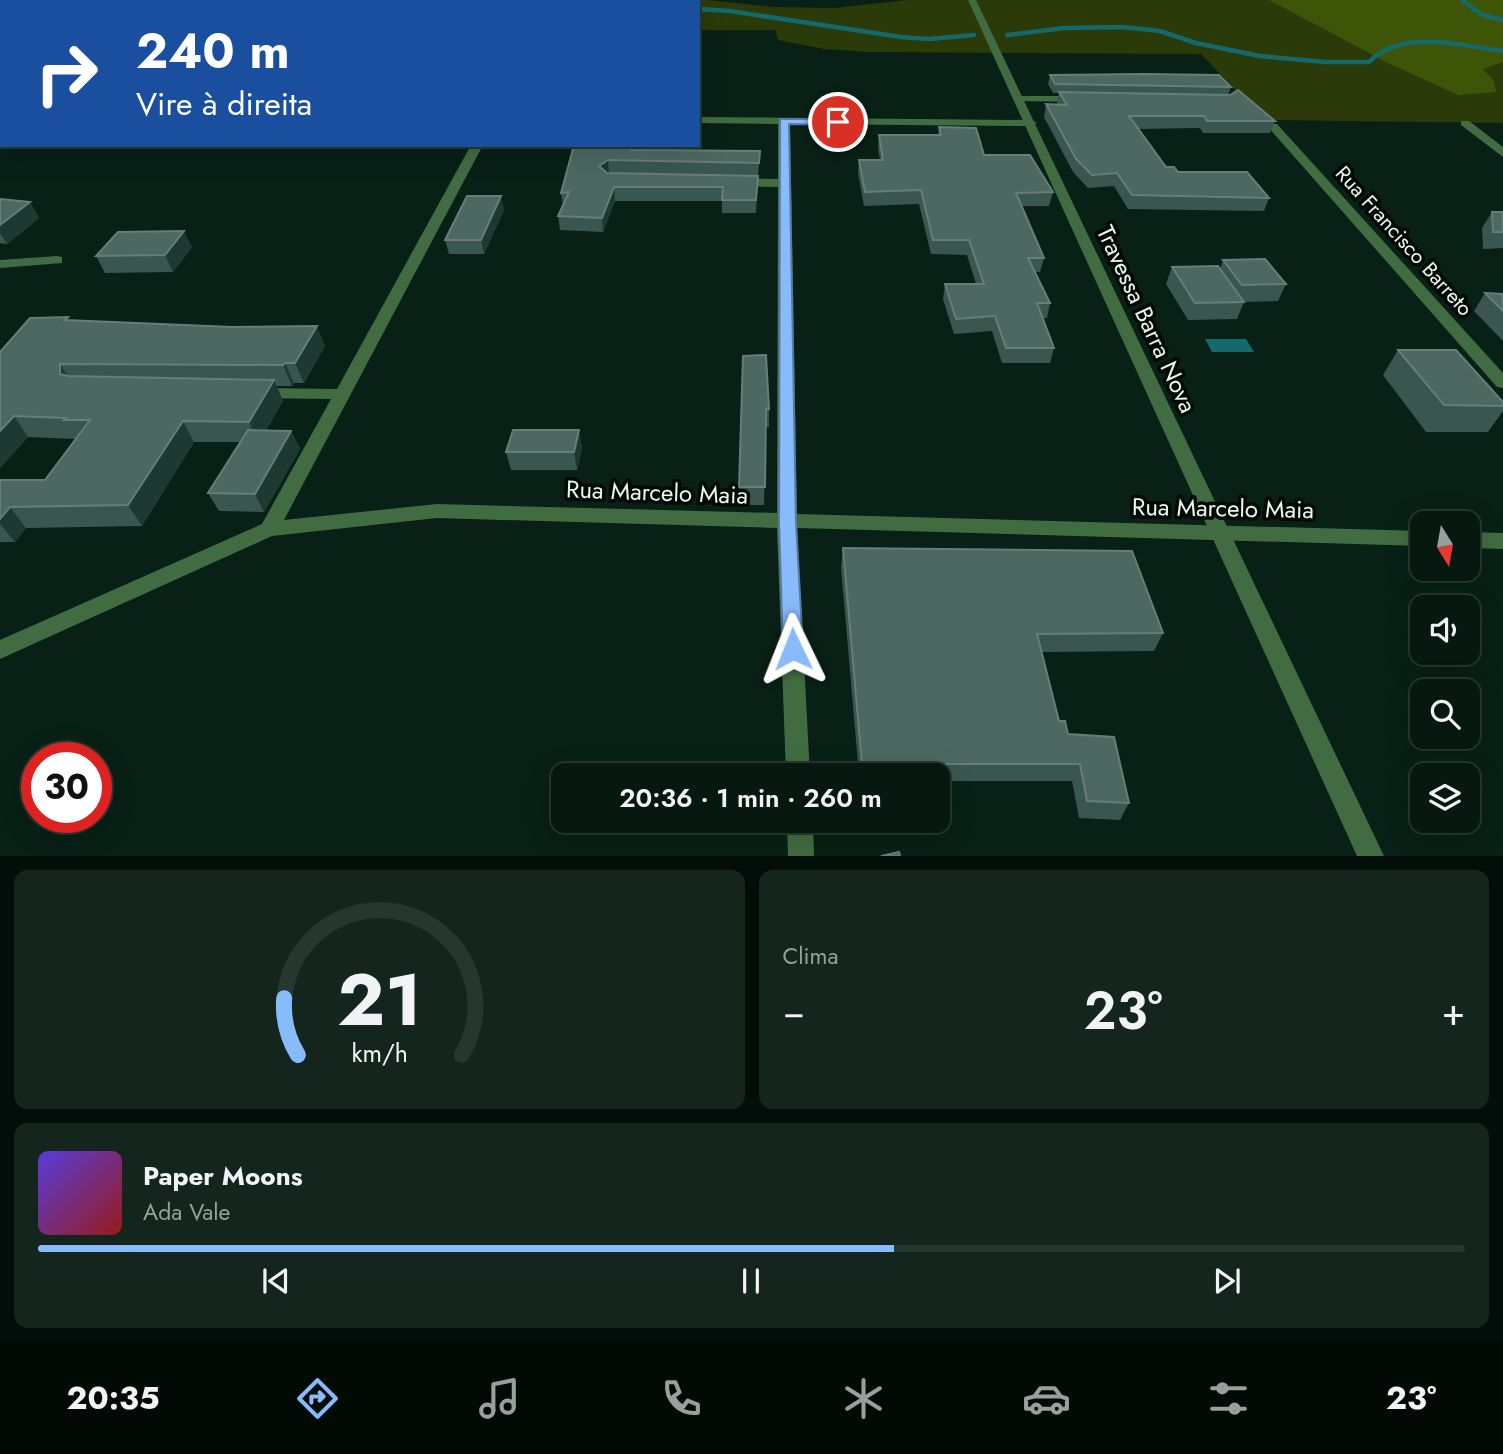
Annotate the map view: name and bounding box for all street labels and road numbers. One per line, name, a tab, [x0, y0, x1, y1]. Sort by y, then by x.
street label: Rua Francisco Barreto	[1328, 159, 1480, 323]
street label: Travessa Barra Nova	[1088, 220, 1206, 418]
street label: Rua Marcelo Maia	[565, 471, 749, 513]
street label: Rua Marcelo Maia	[1132, 489, 1314, 527]

